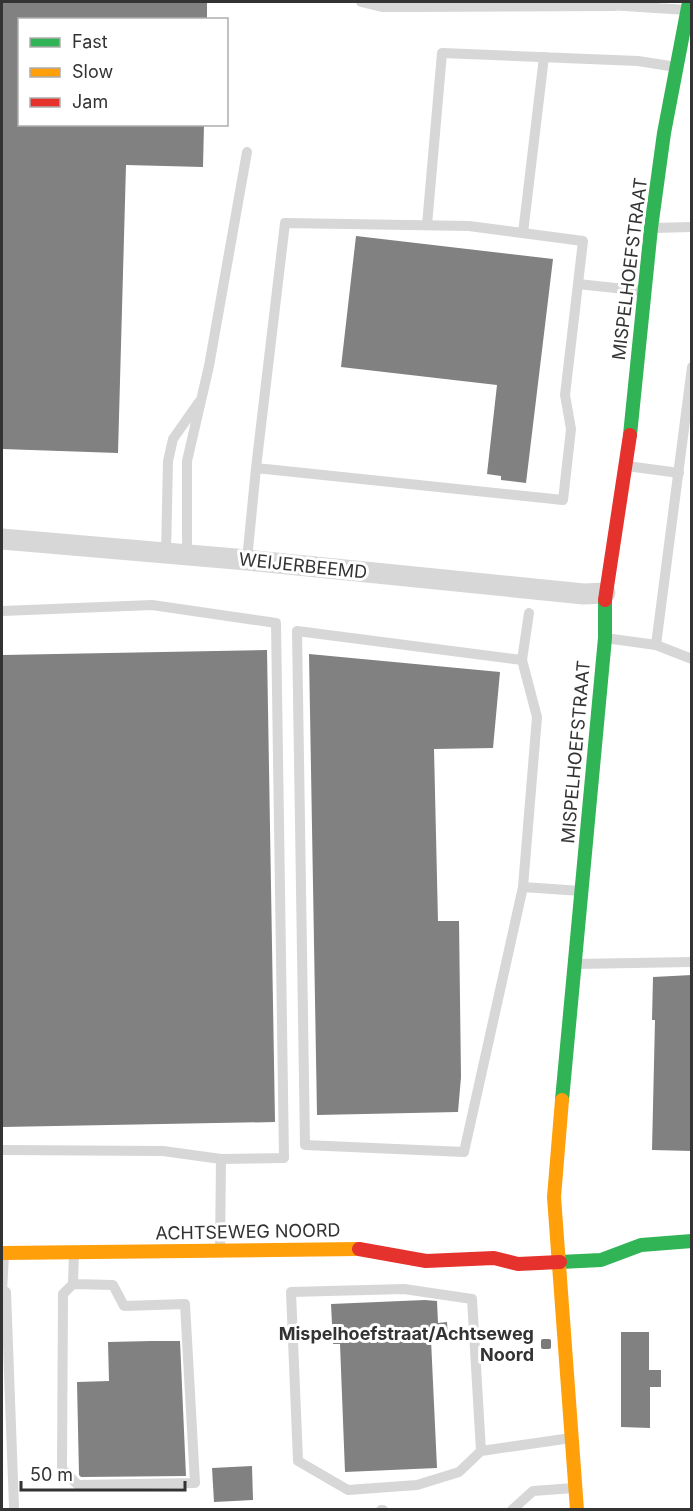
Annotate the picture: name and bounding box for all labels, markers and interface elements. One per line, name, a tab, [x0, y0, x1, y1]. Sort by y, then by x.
legend	[18, 18, 228, 126]
text: Fast	[72, 31, 108, 52]
text: Slow	[72, 61, 113, 82]
text: Jam	[72, 91, 108, 112]
street label: MISPELHOEFSTRAAT	[608, 177, 651, 361]
street label: WEIJERBEEMD	[238, 548, 368, 583]
street label: MISPELHOEFSTRAAT	[557, 660, 594, 844]
street label: ACHTSEWEG NOORD	[155, 1219, 341, 1244]
place label: Mispelhoefstraat/Achtseweg Noord	[279, 1323, 534, 1365]
marker: Mispelhoefstraat/Achtseweg Noord	[539, 1337, 553, 1351]
scale bar	[21, 1454, 184, 1492]
text: 50 m	[30, 1464, 73, 1485]

